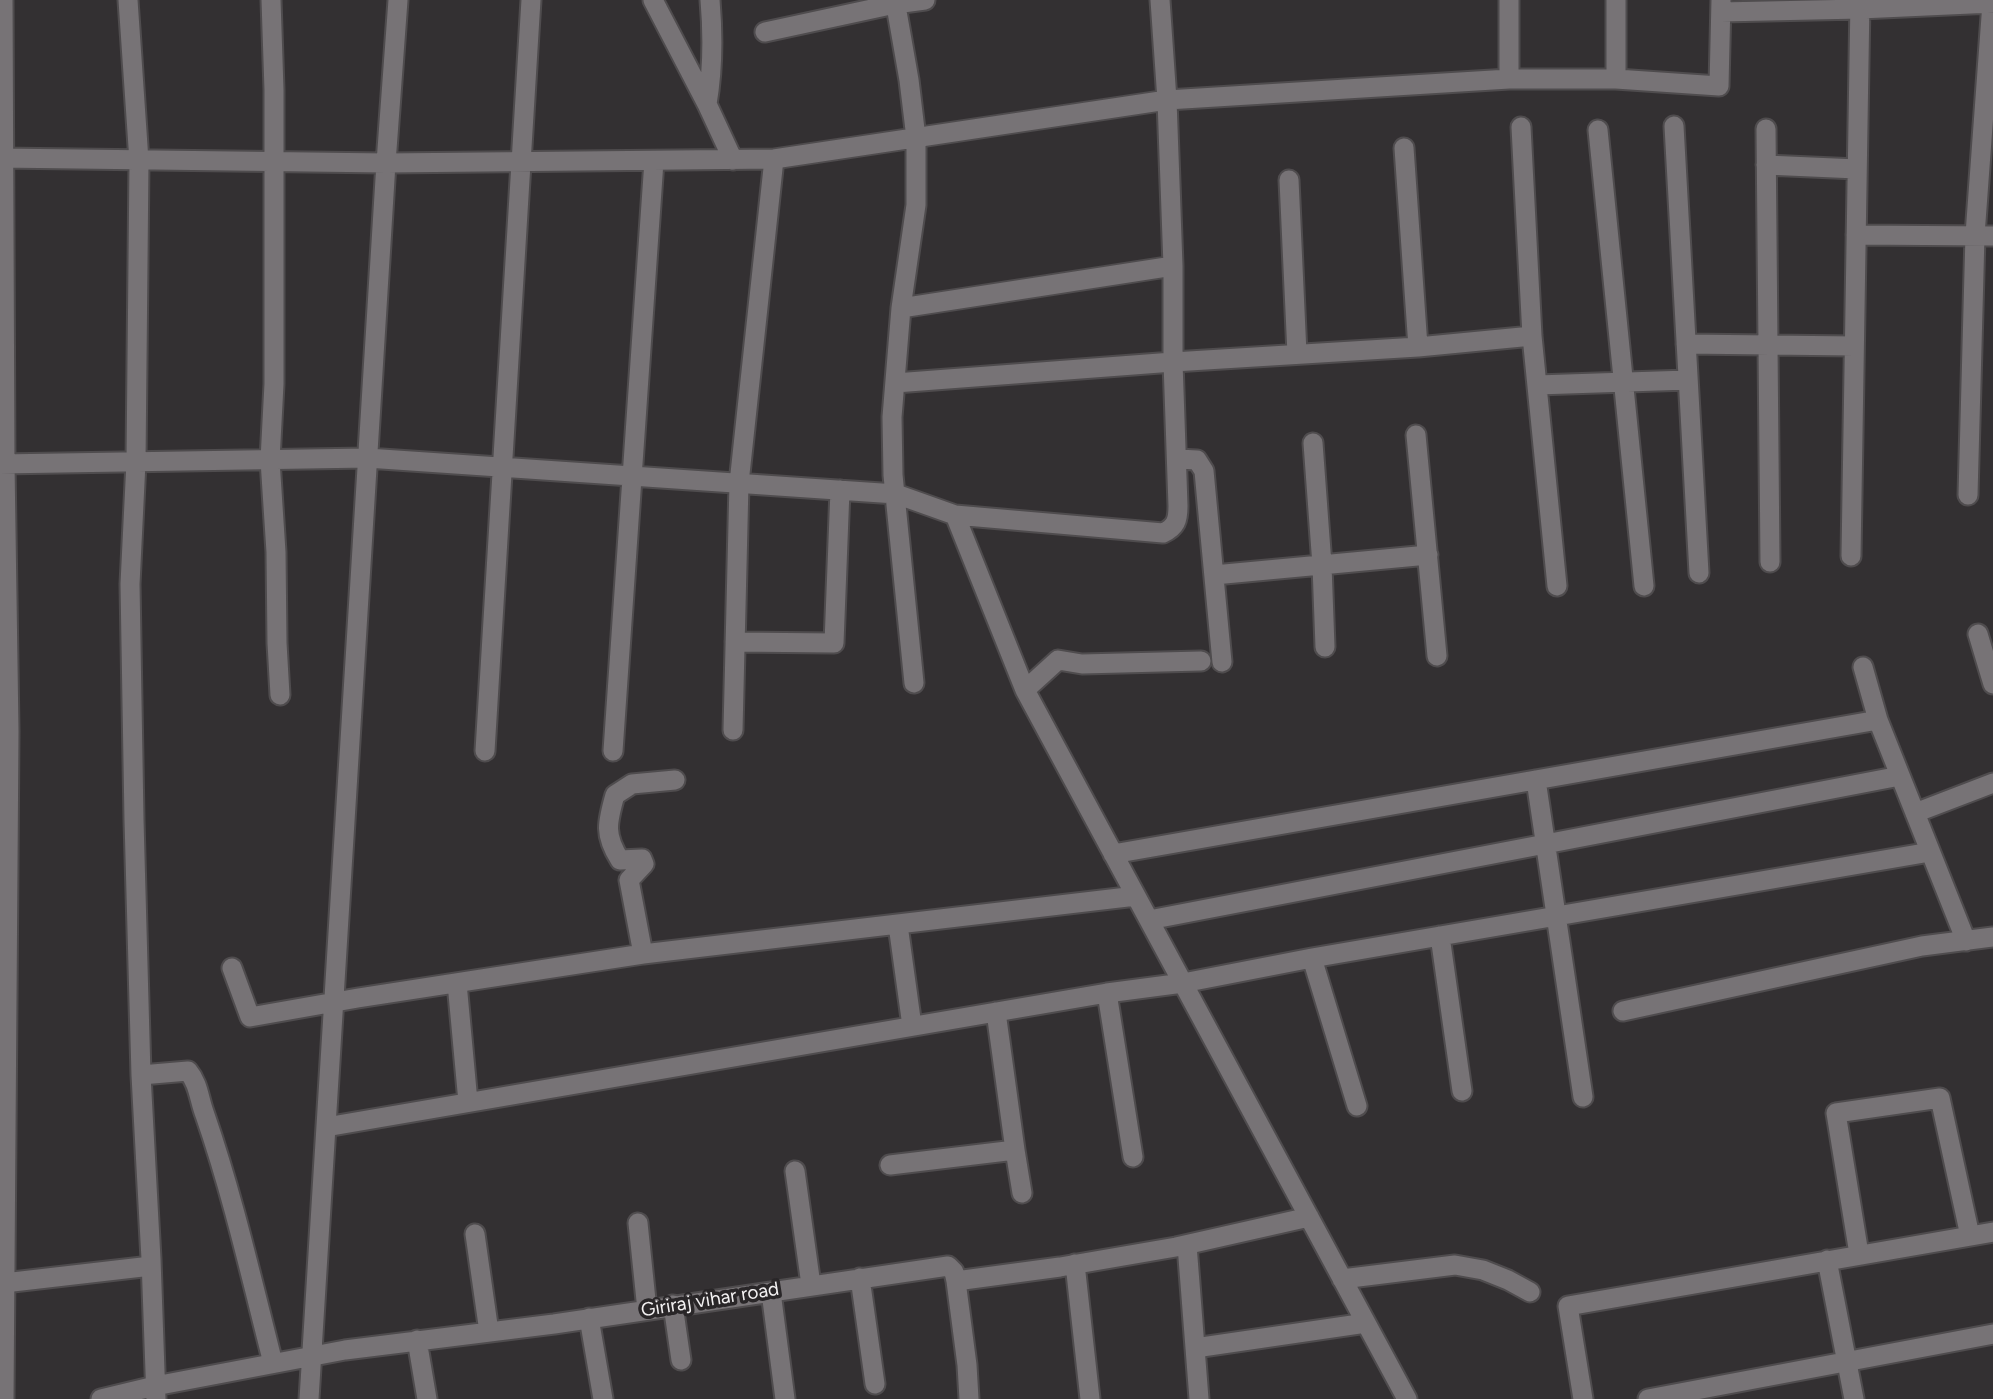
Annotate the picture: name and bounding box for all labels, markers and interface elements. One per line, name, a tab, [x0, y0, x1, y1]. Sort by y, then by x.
street label: Giriraj vihar road	[639, 1278, 781, 1322]

